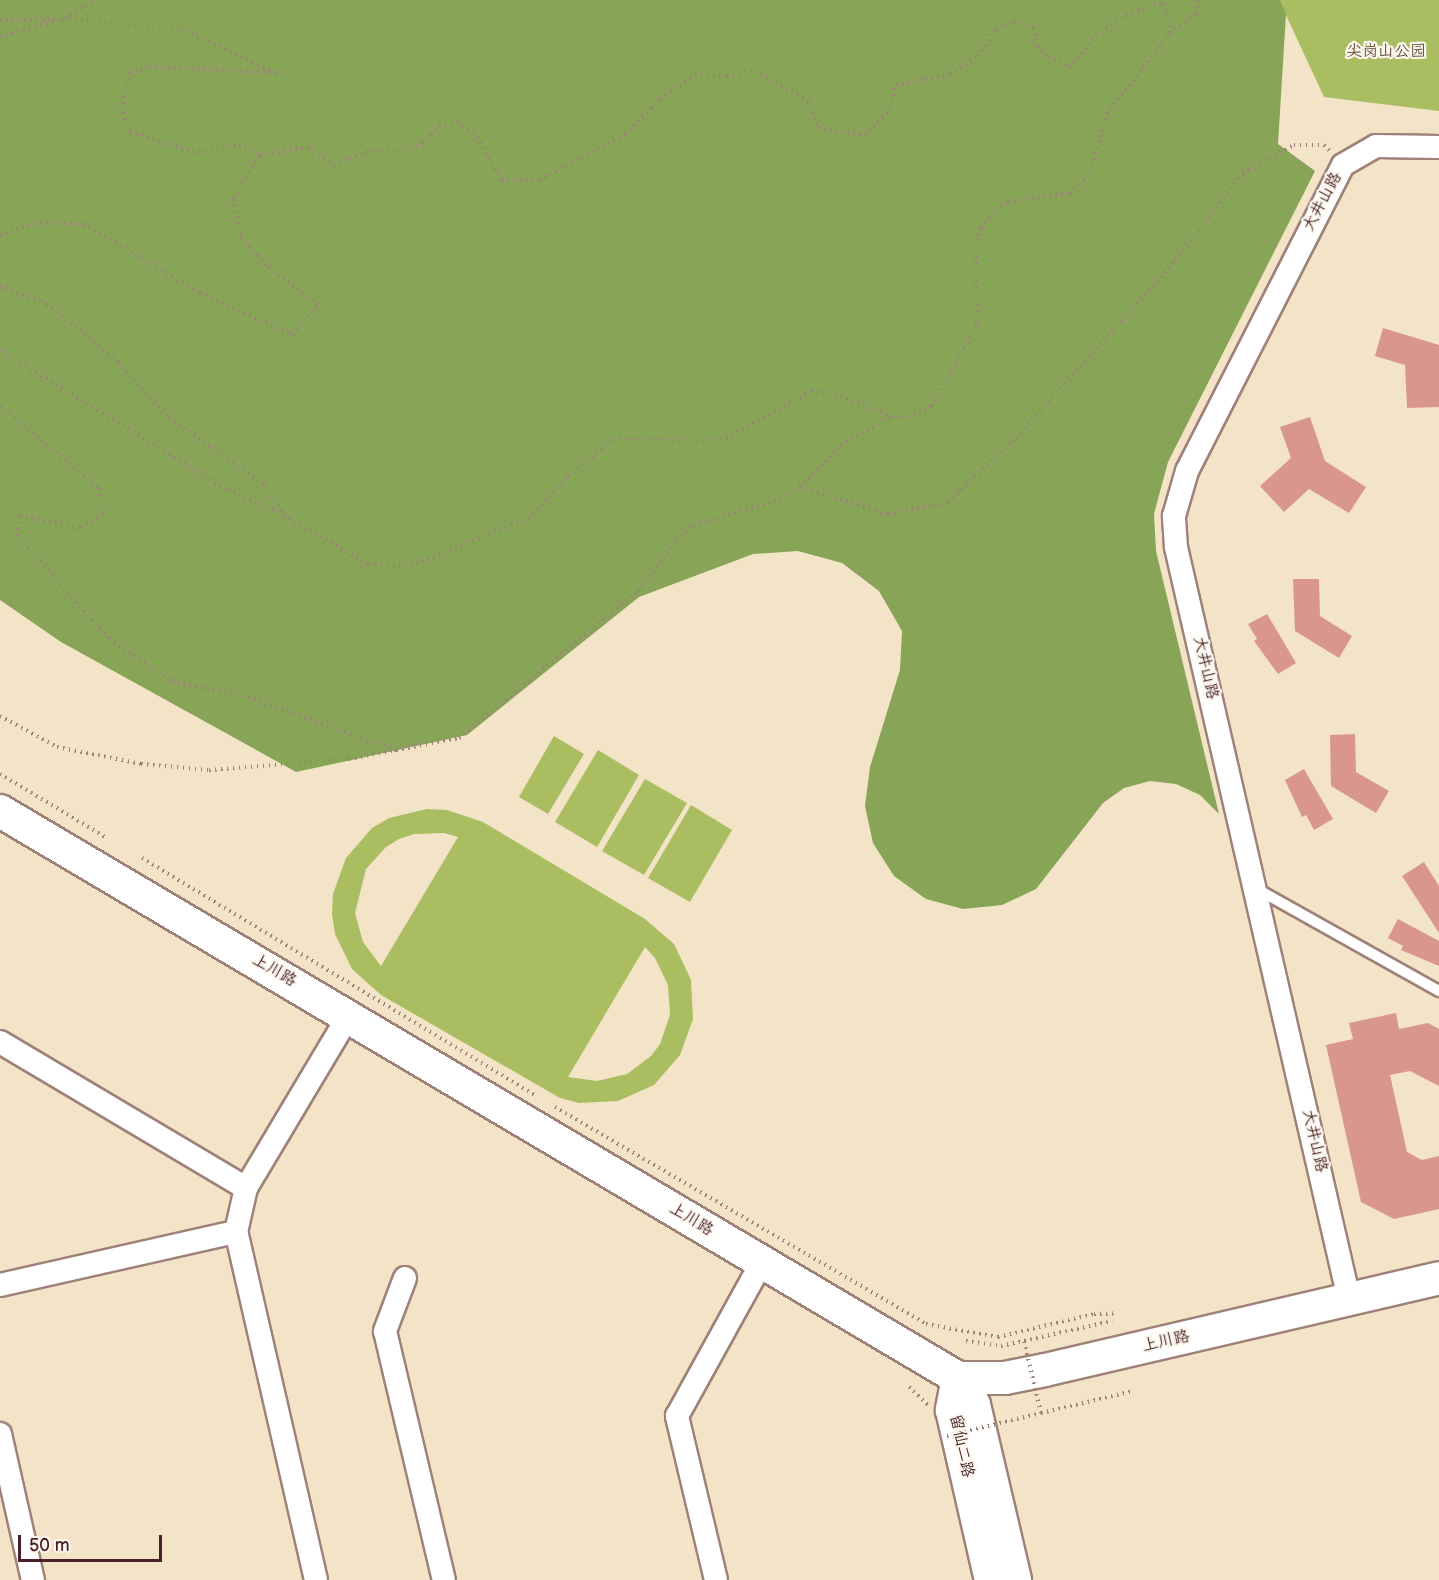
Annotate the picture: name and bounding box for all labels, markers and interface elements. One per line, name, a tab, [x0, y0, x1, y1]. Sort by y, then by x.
park label: 尖岗山公园	[1346, 42, 1426, 62]
street label: 大井山路	[1300, 169, 1346, 235]
street label: 大井山路	[1188, 635, 1222, 701]
street label: 上川路	[248, 951, 300, 991]
street label: 大井山路	[1297, 1108, 1331, 1174]
street label: 上川路	[665, 1199, 717, 1241]
street label: 上川路	[1140, 1327, 1192, 1357]
street label: 留仙二路	[945, 1413, 977, 1479]
scale bar	[21, 1523, 165, 1561]
text: 50 m	[29, 1535, 70, 1556]

